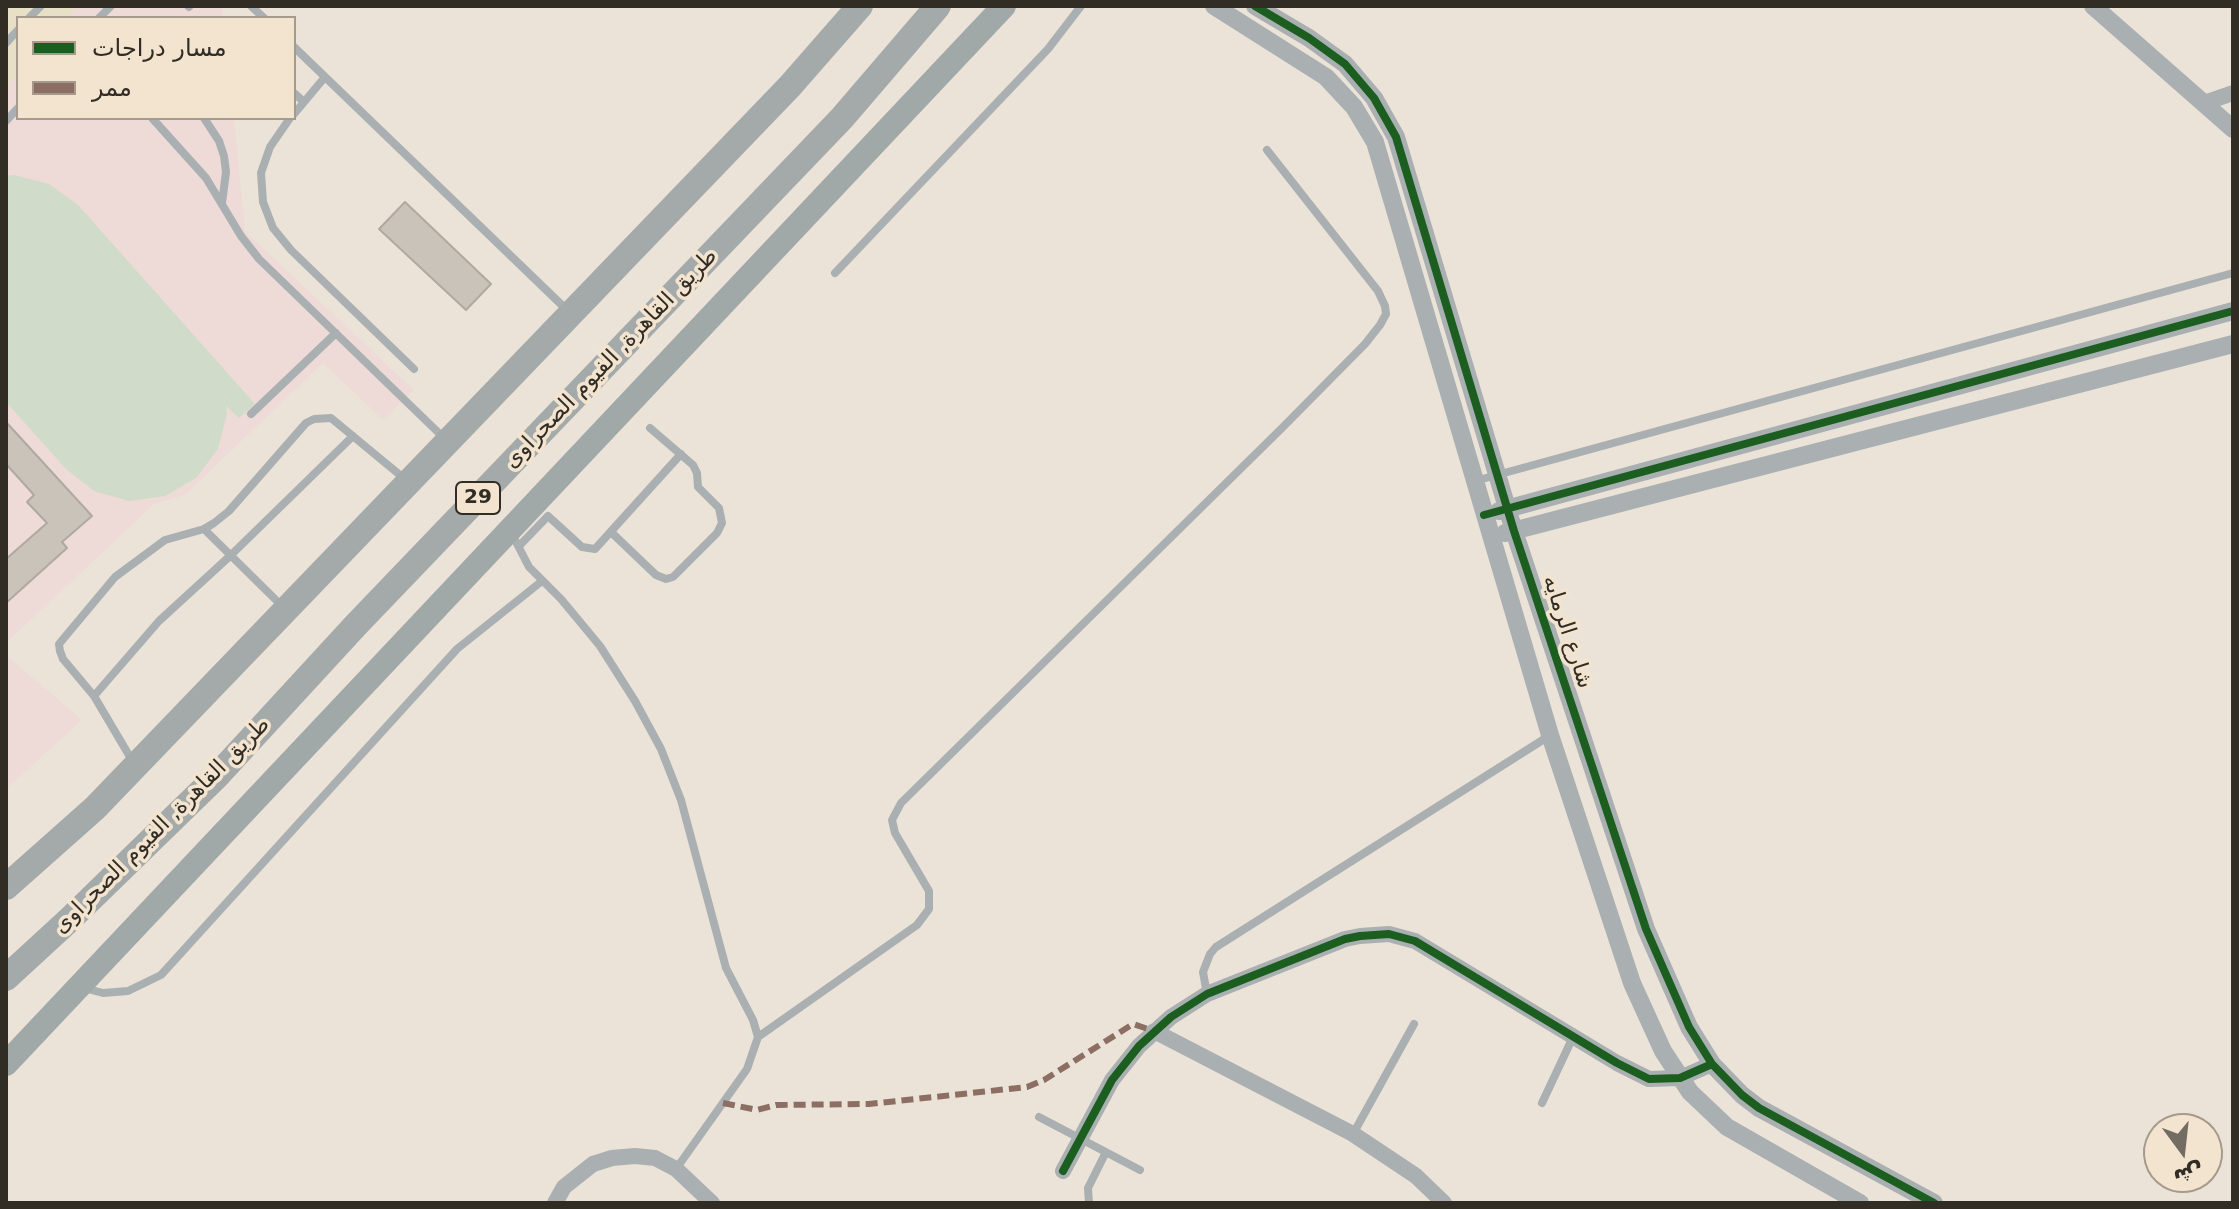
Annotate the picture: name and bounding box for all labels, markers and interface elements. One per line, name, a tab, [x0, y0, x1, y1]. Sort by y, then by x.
legend	[16, 16, 296, 120]
text: مسار دراجات	[92, 34, 226, 62]
text: ممر	[92, 74, 132, 102]
street label: طريق القاهرة, الفيوم الصحراوى	[499, 243, 723, 475]
road number: 29	[456, 482, 500, 514]
street label: شارع الرمايه	[1536, 572, 1598, 692]
street label: طريق القاهرة, الفيوم الصحراوى	[48, 712, 276, 940]
north arrow	[2143, 1113, 2223, 1193]
text: ش	[2171, 1159, 2207, 1191]

